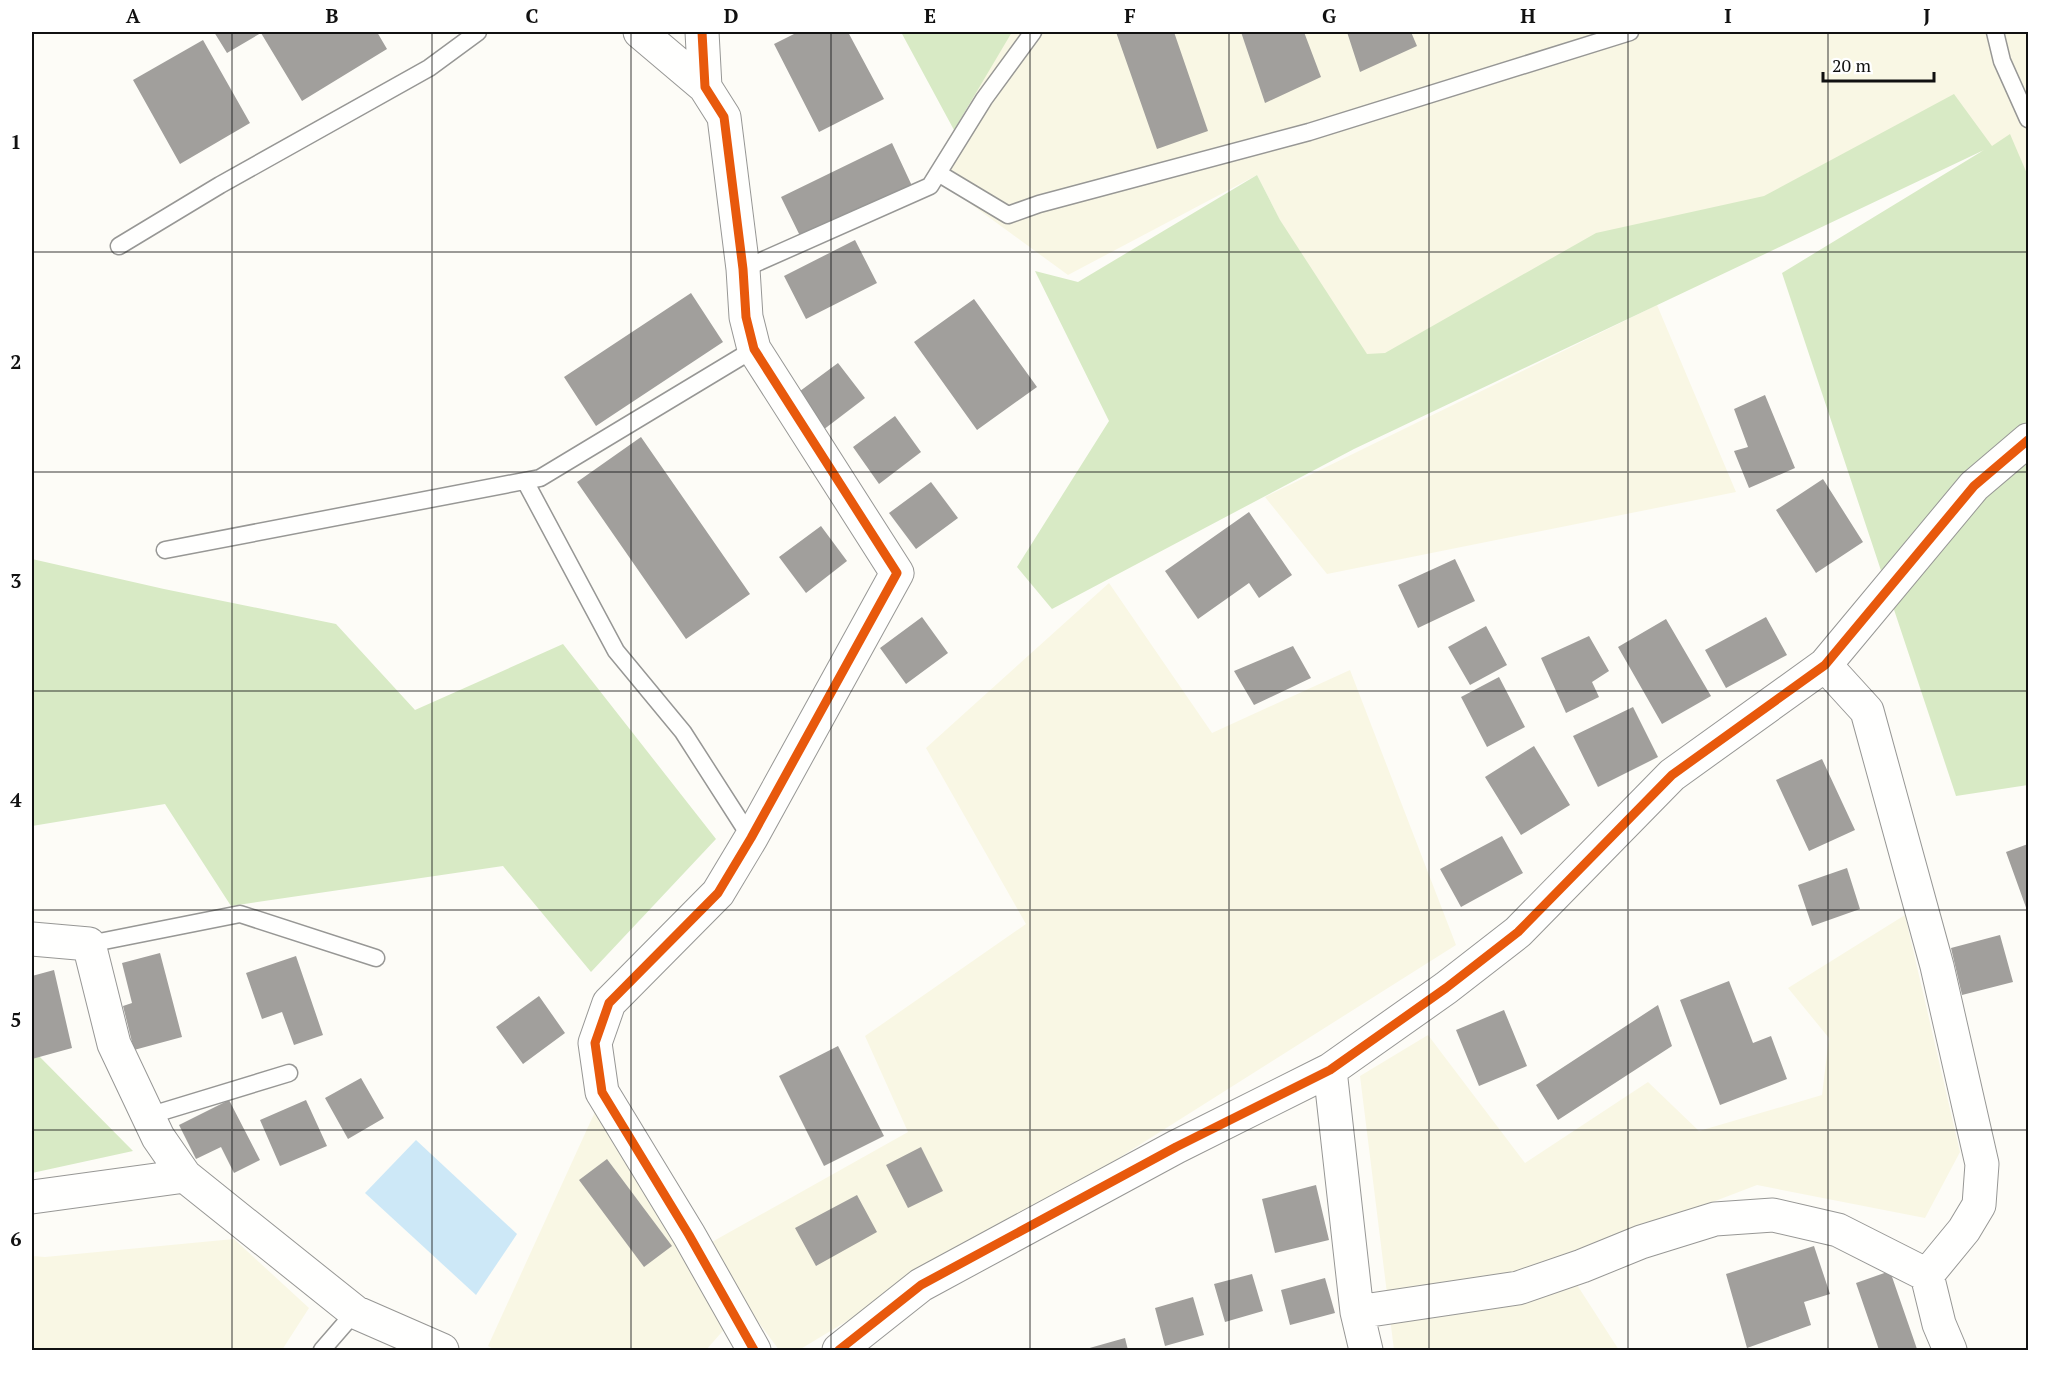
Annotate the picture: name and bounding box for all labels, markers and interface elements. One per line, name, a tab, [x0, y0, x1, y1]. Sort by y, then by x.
text: A	[126, 2, 141, 29]
text: B	[326, 2, 339, 29]
text: C	[525, 2, 539, 29]
text: D	[724, 2, 738, 29]
text: E	[924, 2, 936, 29]
text: F	[1124, 2, 1136, 29]
text: G	[1322, 2, 1336, 29]
text: H	[1520, 2, 1536, 29]
text: I	[1724, 2, 1732, 29]
text: J	[1923, 2, 1931, 29]
scale bar	[1823, 45, 1934, 83]
text: 20 m	[1832, 53, 1872, 77]
text: 1	[10, 128, 22, 155]
text: 2	[10, 348, 22, 375]
text: 3	[10, 567, 22, 594]
text: 4	[10, 786, 22, 813]
text: 5	[10, 1006, 22, 1033]
text: 6	[10, 1225, 22, 1252]

